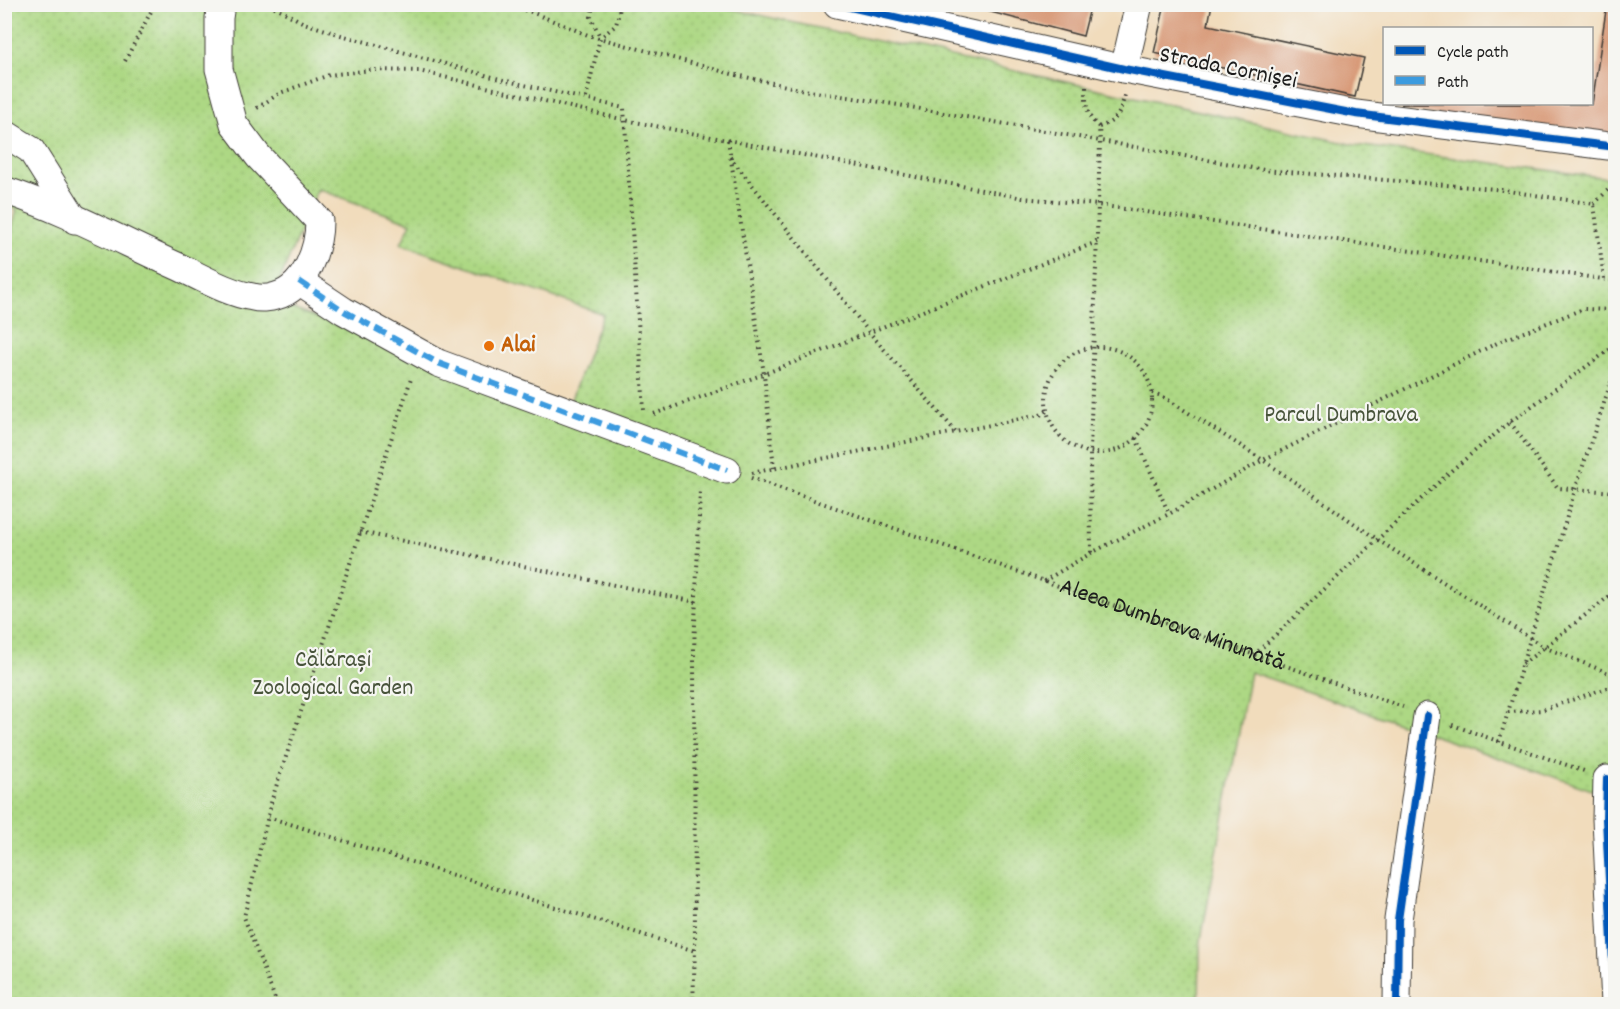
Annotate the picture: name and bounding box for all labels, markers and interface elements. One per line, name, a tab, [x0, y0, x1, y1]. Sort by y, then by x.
legend	[1383, 27, 1593, 105]
street label: Strada Cornișei	[1156, 39, 1300, 99]
text: Cycle path	[1437, 41, 1508, 66]
text: Path	[1437, 71, 1469, 96]
place label: Alai	[501, 329, 536, 363]
marker: Alai	[482, 339, 496, 353]
park label: Parcul Dumbrava	[1264, 399, 1418, 433]
street label: Aleea Dumbrava Minunată	[1055, 571, 1289, 681]
park label: Călărași Zoological Garden	[253, 644, 413, 706]

